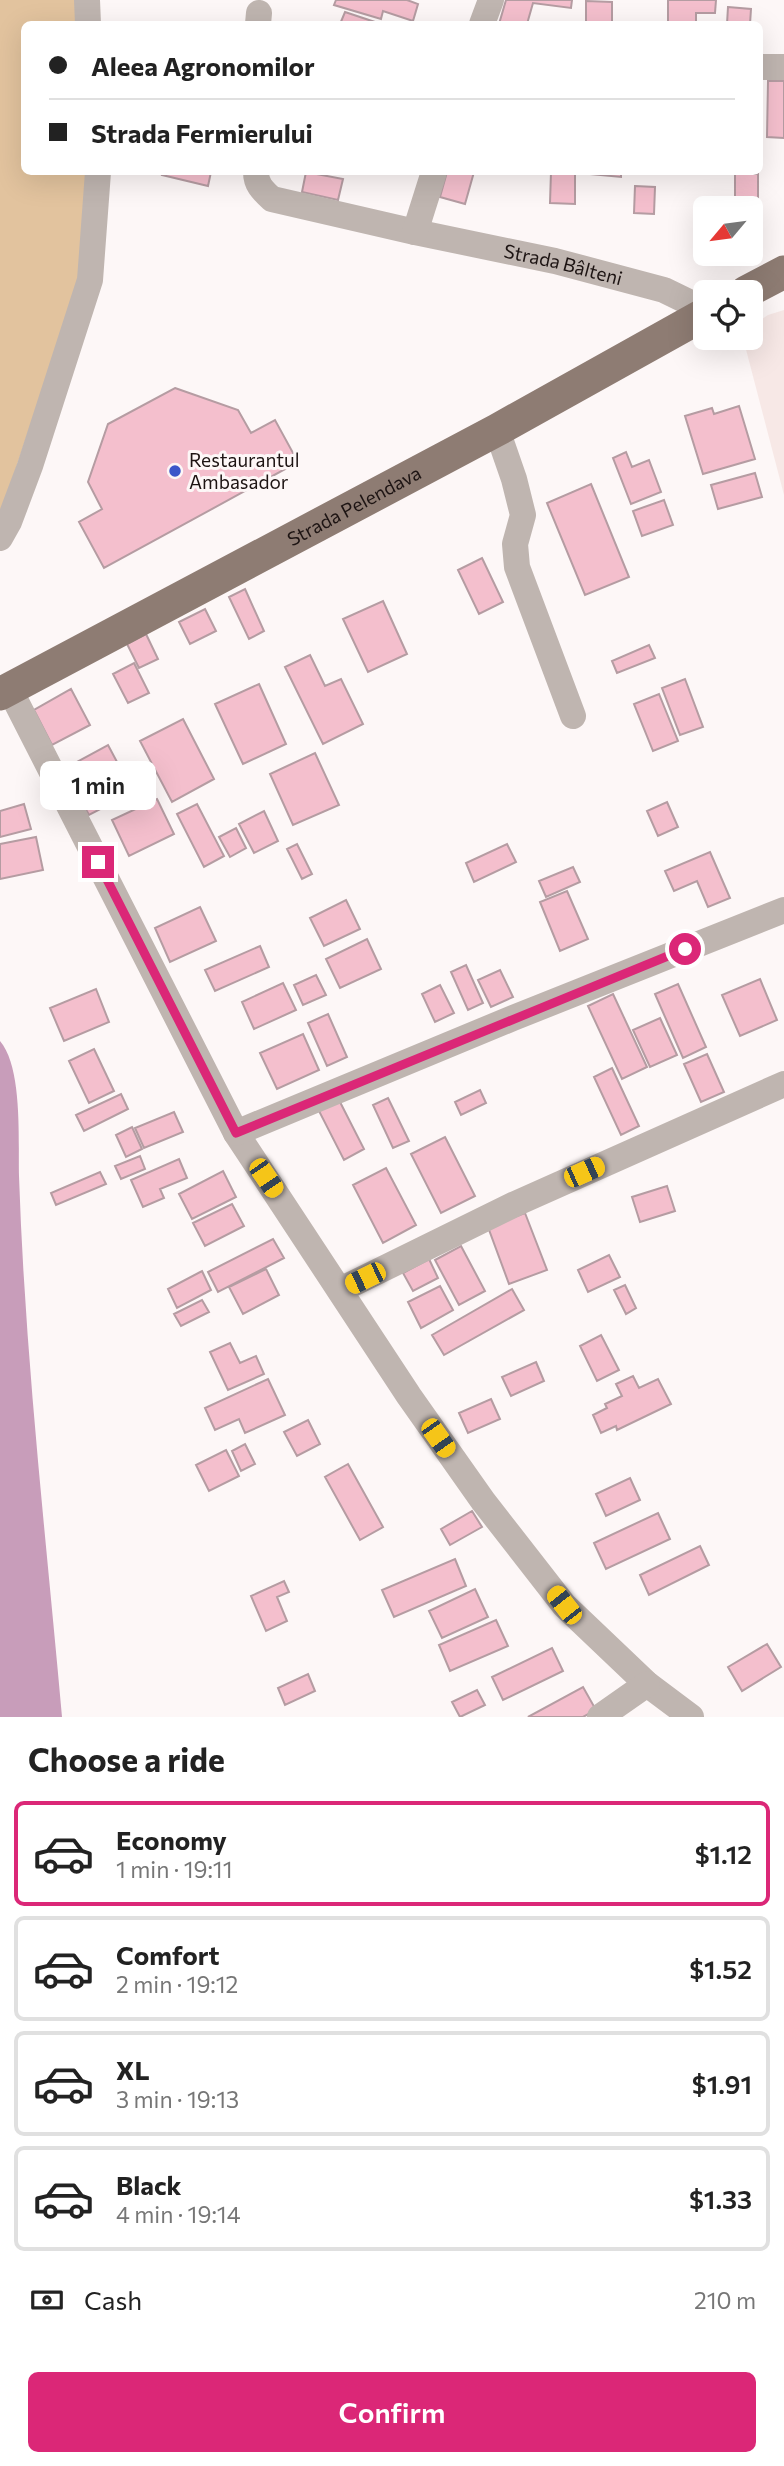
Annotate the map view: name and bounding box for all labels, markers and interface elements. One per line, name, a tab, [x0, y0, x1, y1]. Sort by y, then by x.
text: Aleea Agronomilor	[91, 50, 315, 81]
text: Strada Fermierului	[91, 117, 313, 148]
north arrow	[693, 196, 763, 266]
map controls	[693, 196, 763, 350]
street label: Strada Bâlteni	[502, 239, 625, 289]
button: locate	[693, 280, 763, 350]
place label: Restaurantul Ambasador	[189, 448, 300, 493]
street label: Strada Pelendava	[283, 461, 425, 550]
marker: Restaurantul Ambasador	[167, 463, 183, 479]
callout: 1 min	[40, 760, 156, 810]
text: 1 min	[71, 771, 125, 799]
route end	[82, 846, 114, 878]
route start	[669, 933, 701, 965]
car	[561, 1154, 608, 1190]
car	[246, 1155, 287, 1201]
car	[342, 1259, 389, 1297]
car	[418, 1415, 459, 1461]
car	[543, 1582, 586, 1628]
text: Choose a ride	[28, 1739, 225, 1779]
icon: car	[32, 1822, 95, 1885]
text: Economy	[116, 1824, 227, 1855]
text: $1.12	[695, 1838, 752, 1869]
text: 1 min · 19:11	[116, 1855, 233, 1883]
icon: car	[32, 1937, 95, 2000]
text: Comfort	[116, 1939, 219, 1970]
text: $1.52	[689, 1953, 752, 1984]
text: 2 min · 19:12	[116, 1970, 238, 1998]
icon: car	[32, 2052, 95, 2115]
text: XL	[116, 2054, 150, 2085]
text: $1.91	[692, 2068, 752, 2099]
text: 3 min · 19:13	[116, 2085, 239, 2113]
icon: car	[32, 2167, 95, 2230]
text: Black	[116, 2169, 182, 2200]
text: $1.33	[689, 2183, 752, 2214]
text: 4 min · 19:14	[116, 2200, 240, 2228]
icon: cash	[28, 2281, 66, 2319]
text: Cash	[84, 2284, 142, 2315]
text: 210 m	[694, 2286, 756, 2314]
button: Confirm	[28, 2372, 756, 2452]

